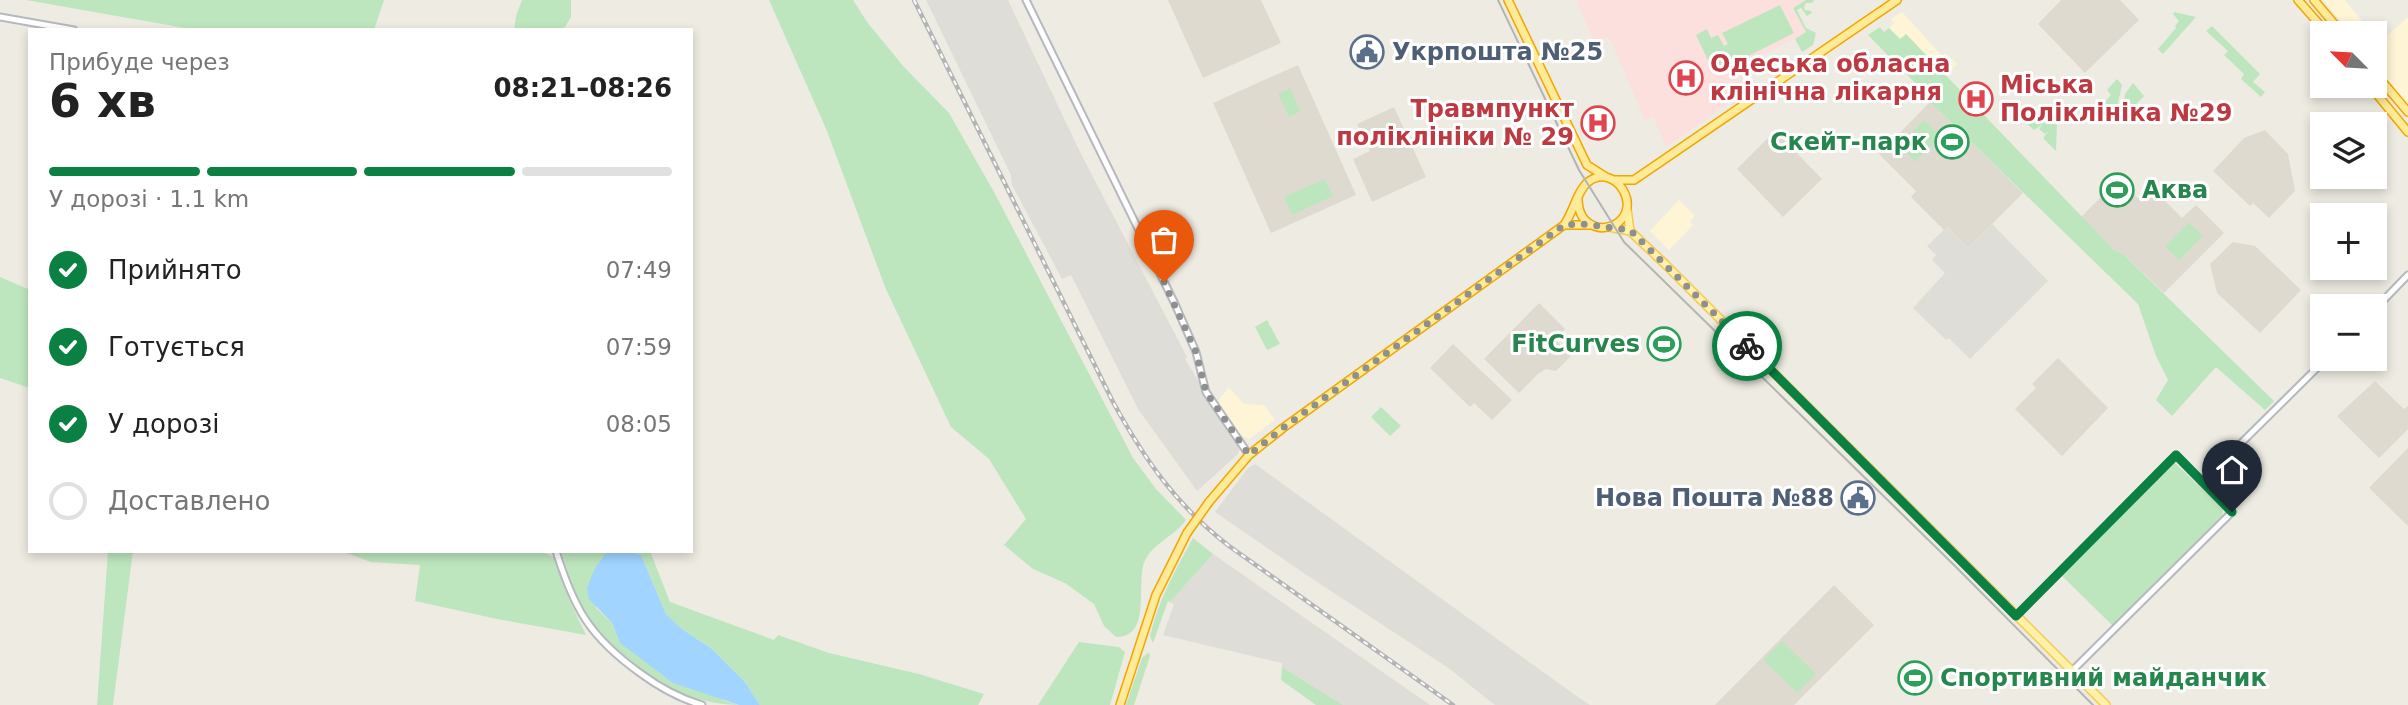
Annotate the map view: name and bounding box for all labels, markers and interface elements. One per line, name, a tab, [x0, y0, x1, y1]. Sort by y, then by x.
north arrow	[2310, 21, 2387, 98]
map controls	[2310, 21, 2387, 371]
public building icon: Укрпошта №25	[1348, 33, 1386, 71]
place label: Укрпошта №25	[1392, 38, 1603, 66]
text: Прибуде через	[49, 49, 230, 75]
place label: Одеська обласна клінічна лікарня	[1710, 50, 1950, 106]
hospital icon: Одеська обласна клінічна лікарня	[1667, 59, 1705, 97]
place label: Міська Поліклініка №29	[2000, 71, 2232, 127]
text: 08:21–08:26	[493, 73, 672, 103]
text: 6 хв	[49, 74, 156, 128]
hospital icon: Міська Поліклініка №29	[1957, 80, 1995, 118]
place label: Травмпункт поліклініки № 29	[1336, 95, 1574, 151]
hospital icon: Травмпункт поліклініки № 29	[1579, 104, 1617, 142]
button: layers	[2310, 112, 2387, 189]
sports icon: Скейт-парк	[1933, 123, 1971, 161]
place label: Скейт-парк	[1770, 128, 1927, 156]
sports icon: Аква	[2098, 171, 2136, 209]
place label: Аква	[2142, 176, 2208, 204]
text: У дорозі · 1.1 km	[49, 186, 249, 212]
button: +	[2310, 203, 2387, 280]
pin	[1134, 210, 1194, 282]
icon: bag	[1145, 221, 1183, 259]
icon: check	[49, 251, 87, 289]
text: Прийнято	[108, 255, 242, 285]
text: 07:49	[606, 257, 672, 283]
button: −	[2310, 294, 2387, 371]
courier	[1712, 311, 1782, 381]
sports icon: FitCurves	[1645, 325, 1683, 363]
icon: bike	[1728, 327, 1766, 365]
icon: check	[49, 328, 87, 366]
place label: FitCurves	[1511, 330, 1640, 358]
text: Готується	[108, 332, 245, 362]
text: 07:59	[606, 334, 672, 360]
icon: check	[49, 405, 87, 443]
text: У дорозі	[108, 409, 219, 439]
text: 08:05	[606, 411, 672, 437]
pin	[2202, 440, 2262, 512]
icon: home	[2213, 451, 2251, 489]
public building icon: Нова Пошта №88	[1839, 479, 1877, 517]
place label: Нова Пошта №88	[1595, 484, 1834, 512]
text: Доставлено	[108, 486, 270, 516]
sports icon: Спортивний майданчик	[1896, 659, 1934, 697]
place label: Спортивний майданчик	[1940, 664, 2267, 692]

